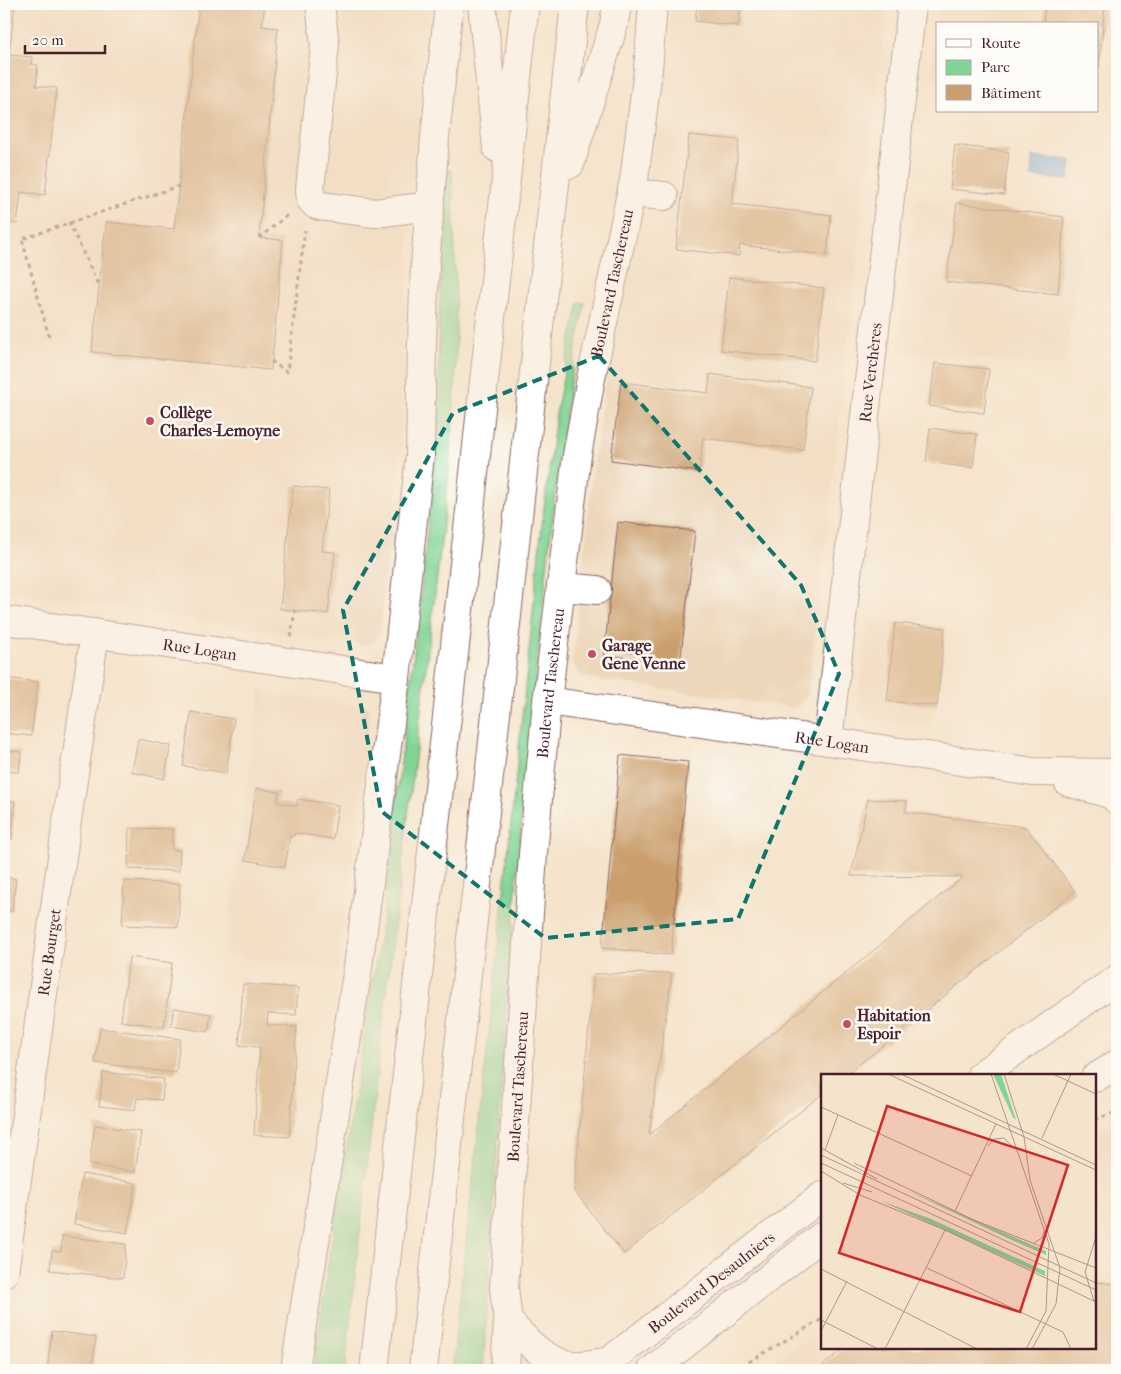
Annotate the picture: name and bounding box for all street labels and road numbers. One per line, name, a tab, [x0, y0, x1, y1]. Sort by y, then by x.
street label: Boulevard Taschereau	[586, 207, 637, 359]
street label: Rue Verchères	[855, 321, 885, 423]
street label: Boulevard Taschereau	[532, 607, 568, 759]
street label: Rue Logan	[161, 634, 239, 664]
street label: Rue Logan	[794, 727, 871, 757]
street label: Rue Bourget	[33, 907, 64, 997]
street label: Boulevard Taschereau	[503, 1011, 532, 1163]
street label: Boulevard Desaulniers	[644, 1227, 778, 1337]

